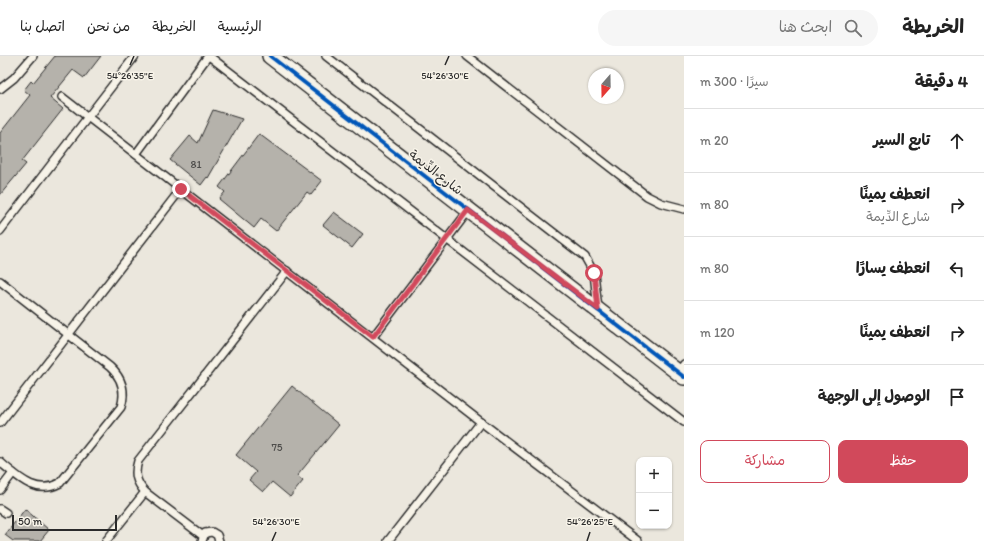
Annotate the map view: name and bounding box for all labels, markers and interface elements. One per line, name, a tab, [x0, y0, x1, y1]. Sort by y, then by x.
search box	[598, 10, 878, 46]
text: الخريطة	[902, 15, 964, 38]
icon: search	[842, 17, 864, 39]
text: اتصل بنا	[20, 18, 65, 35]
text: من نحن	[87, 18, 130, 35]
text: الخريطة	[152, 18, 196, 35]
text: الرئيسية	[218, 18, 262, 35]
text: ابحث هنا	[779, 18, 832, 36]
north arrow	[588, 68, 624, 104]
text: 54°26'35"E	[107, 69, 154, 82]
text: 54°26'30"E	[421, 69, 469, 82]
text: 4 دقيقة	[915, 71, 968, 91]
text: سيرًا · 300 m	[700, 74, 769, 89]
icon: ahead	[946, 130, 968, 152]
text: تابع السير	[873, 131, 930, 149]
text: 20 m	[700, 133, 729, 148]
street label: شارع الدِّيمة	[405, 146, 466, 199]
house number: 81	[190, 158, 202, 171]
route end	[172, 180, 190, 198]
text: انعطف يمينًا	[860, 185, 930, 203]
icon: right	[946, 194, 968, 216]
text: 80 m	[700, 197, 729, 212]
text: شارع الدِّيمة	[866, 209, 930, 224]
icon: left	[946, 258, 968, 280]
text: انعطف يسارًا	[856, 259, 930, 277]
text: 80 m	[700, 261, 729, 276]
route start	[585, 264, 603, 282]
icon: right	[946, 322, 968, 344]
text: انعطف يمينًا	[860, 323, 930, 341]
text: 120 m	[700, 325, 735, 340]
icon: arrive	[946, 386, 968, 408]
text: الوصول إلى الوجهة	[818, 387, 930, 405]
button: مشاركة	[700, 440, 830, 483]
button: حفظ	[838, 440, 968, 483]
house number: 75	[271, 441, 283, 454]
map controls	[636, 457, 672, 529]
button: +	[636, 457, 672, 493]
button: −	[636, 493, 672, 529]
scale bar	[12, 513, 117, 532]
text: 50 m	[18, 515, 42, 528]
text: 54°26'30"E	[252, 515, 300, 528]
text: 54°26'25"E	[567, 515, 614, 528]

